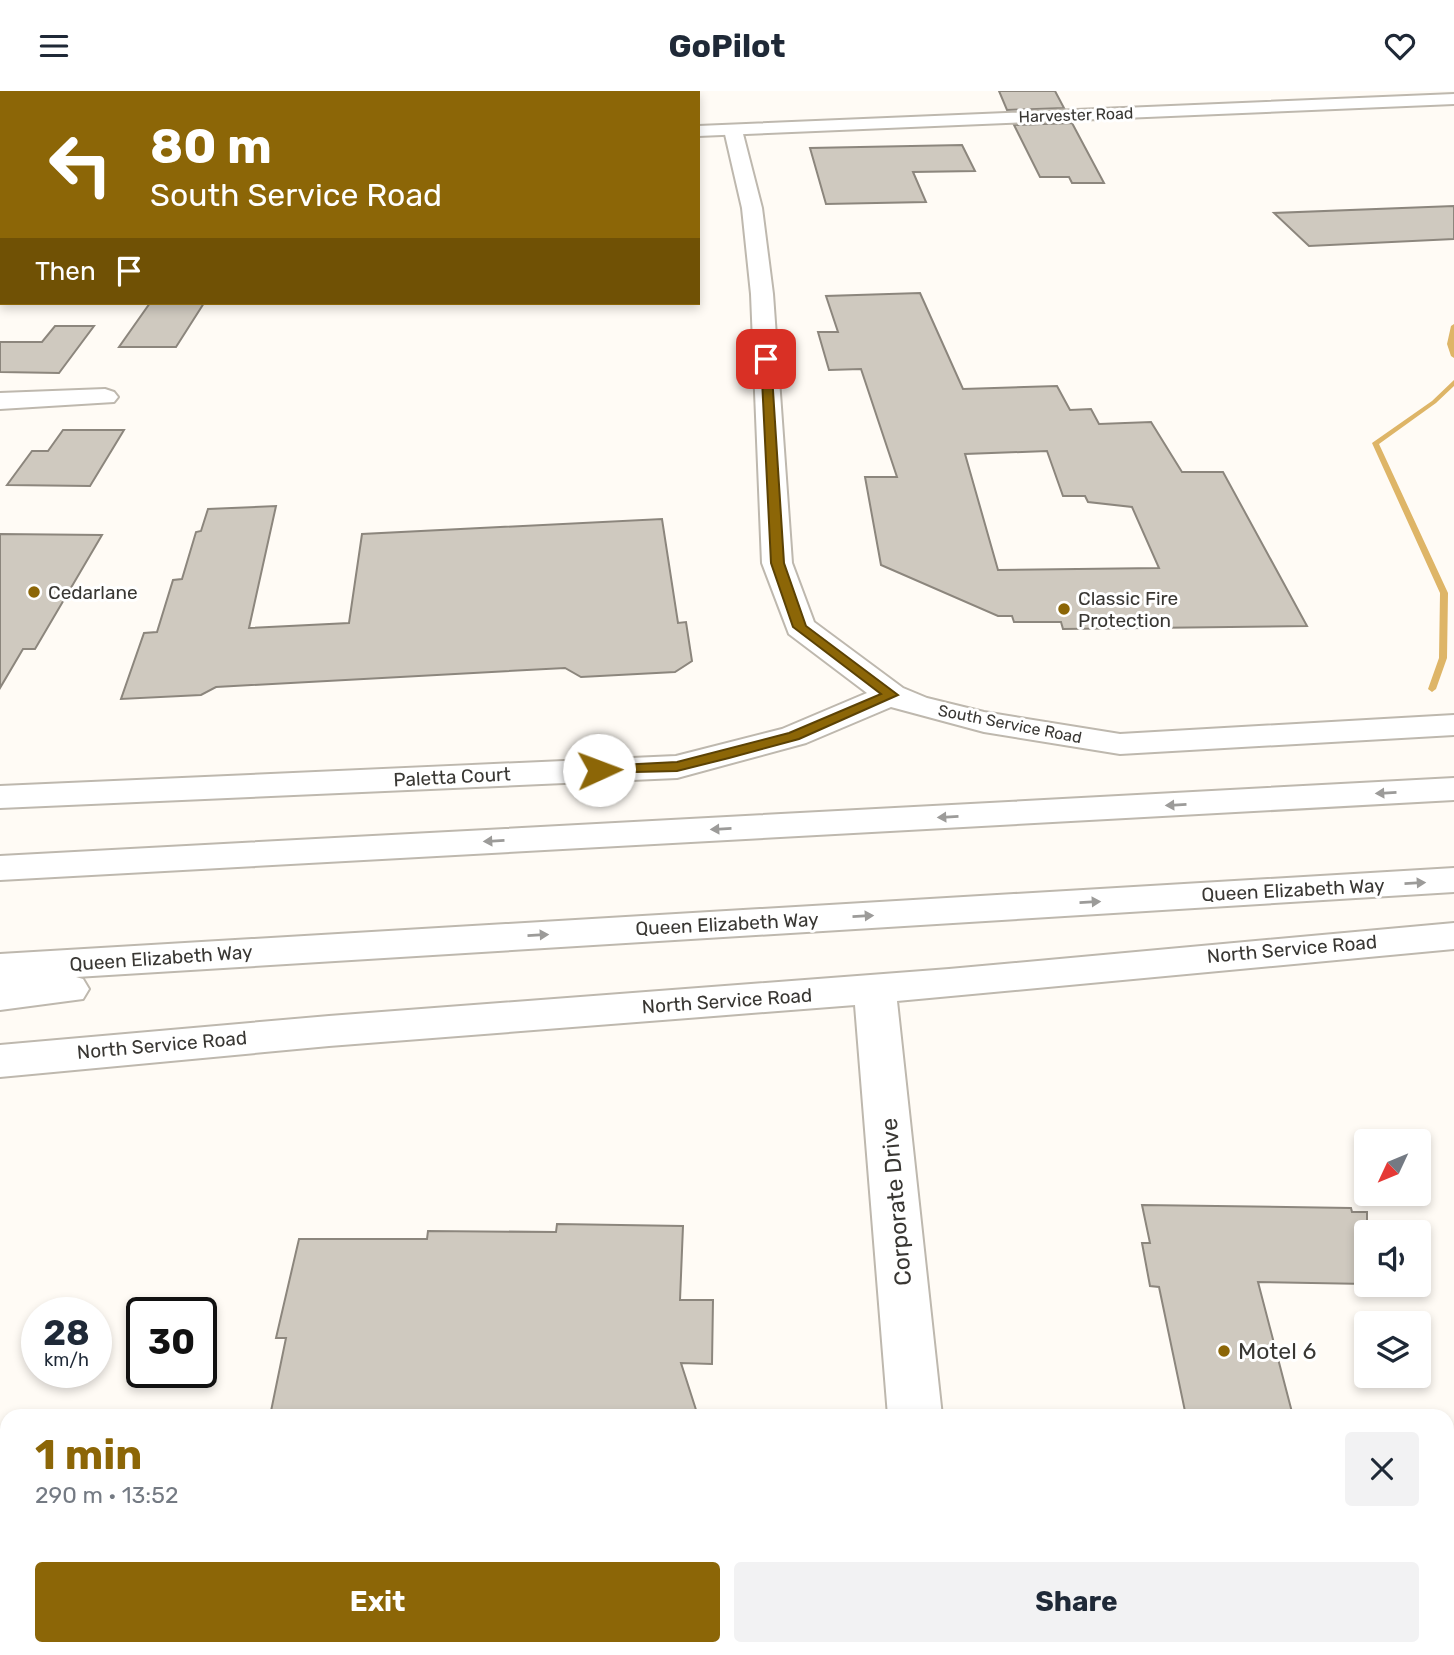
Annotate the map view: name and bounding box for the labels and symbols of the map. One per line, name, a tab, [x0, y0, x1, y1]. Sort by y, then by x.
street label: Harvester Road	[1018, 104, 1134, 126]
pin	[736, 329, 796, 389]
place label: Cedarlane	[48, 581, 138, 604]
marker: Cedarlane	[26, 584, 42, 600]
place label: Classic Fire Protection	[1078, 587, 1178, 632]
marker: Classic Fire Protection	[1056, 601, 1072, 617]
street label: South Service Road	[937, 701, 1083, 747]
position arrow	[562, 733, 636, 807]
street label: Paletta Court	[393, 762, 512, 792]
one-way arrow	[1375, 788, 1397, 799]
one-way arrow	[1164, 800, 1186, 811]
one-way arrow	[937, 812, 959, 823]
one-way arrow	[710, 824, 732, 835]
one-way arrow	[483, 836, 505, 847]
street label: Queen Elizabeth Way	[1201, 874, 1385, 906]
one-way arrow	[1404, 877, 1426, 888]
one-way arrow	[1079, 896, 1101, 907]
street label: Queen Elizabeth Way	[635, 908, 819, 940]
one-way arrow	[852, 910, 874, 921]
one-way arrow	[527, 929, 549, 940]
street label: North Service Road	[1206, 930, 1378, 968]
street label: Queen Elizabeth Way	[69, 940, 253, 976]
street label: North Service Road	[641, 984, 813, 1018]
street label: North Service Road	[76, 1026, 248, 1064]
street label: Corporate Drive	[875, 1117, 917, 1287]
north arrow	[1354, 1129, 1432, 1206]
speed limit sign: 30	[126, 1297, 217, 1388]
place label: Motel 6	[1238, 1337, 1316, 1365]
marker: Motel 6	[1216, 1343, 1232, 1359]

